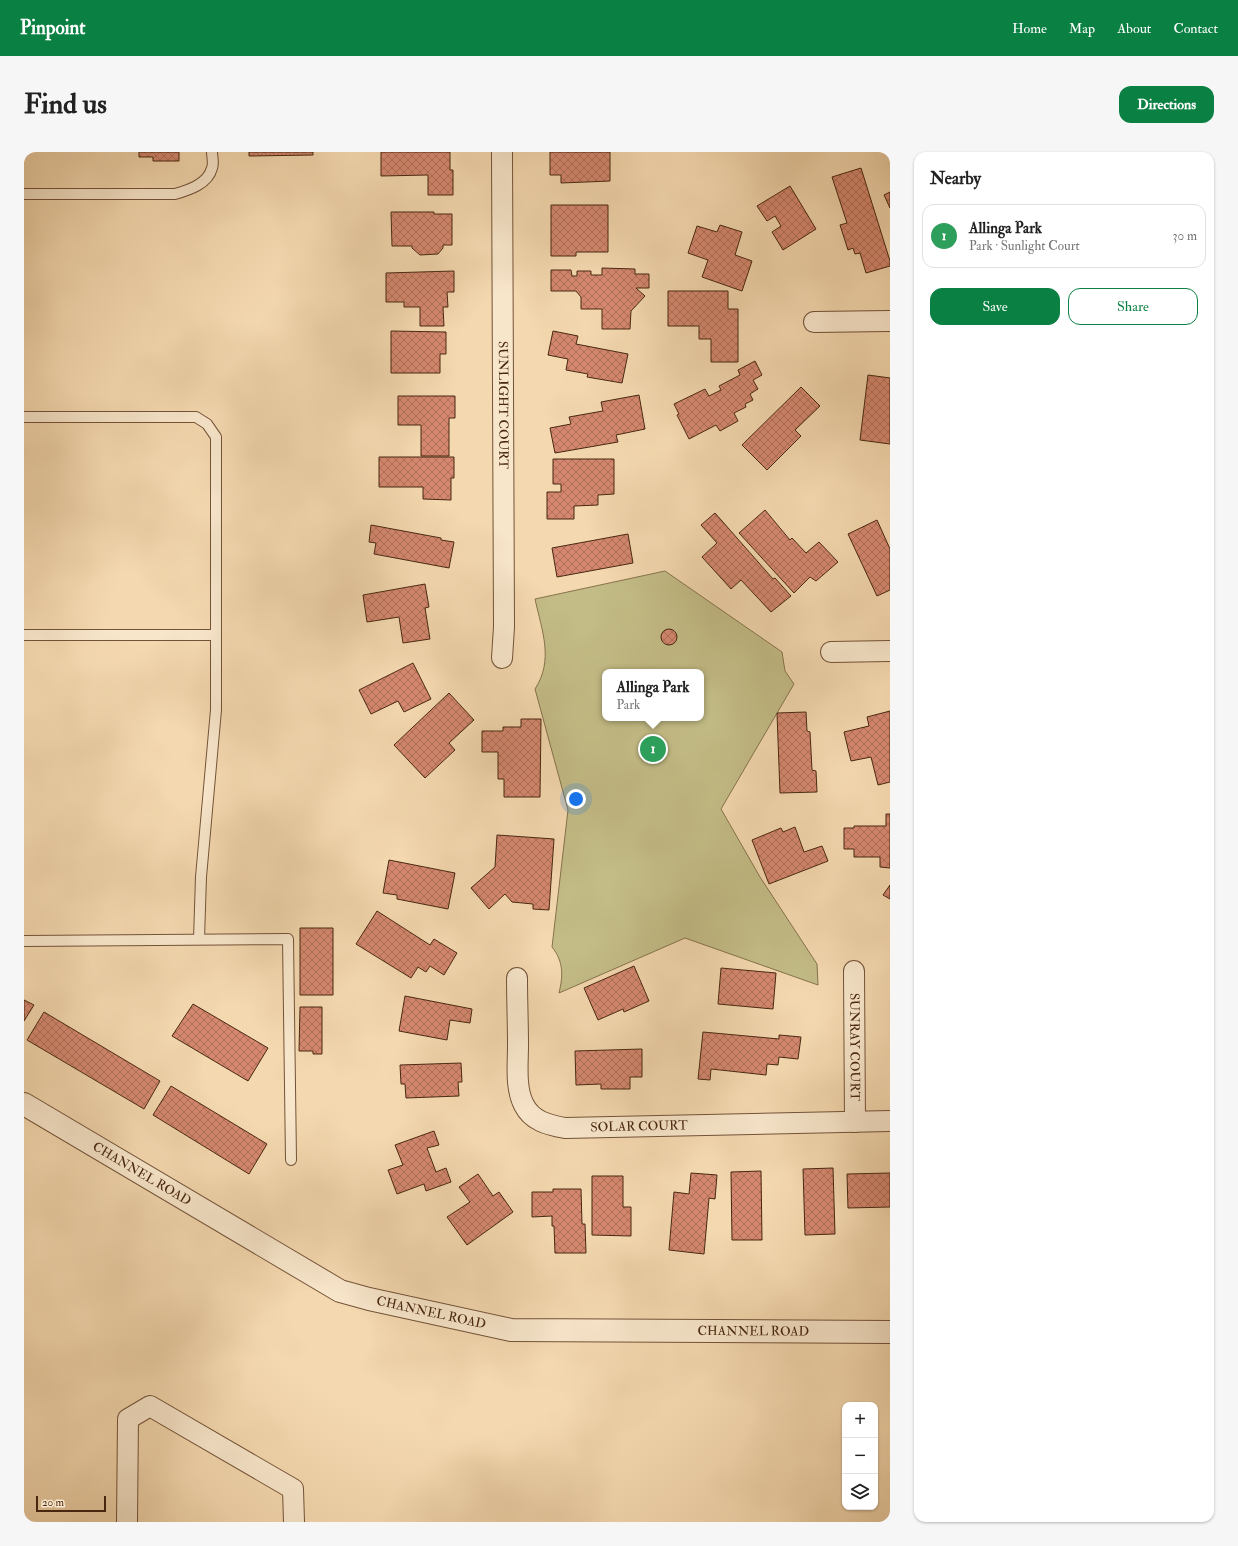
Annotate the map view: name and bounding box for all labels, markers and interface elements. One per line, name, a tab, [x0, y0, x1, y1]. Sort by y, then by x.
text: Pinpoint	[20, 16, 85, 40]
text: Home	[1012, 20, 1047, 37]
text: Map	[1069, 20, 1095, 37]
text: About	[1117, 20, 1151, 37]
text: Contact	[1173, 20, 1218, 37]
button: Directions	[1119, 86, 1214, 123]
text: Find us	[24, 87, 107, 122]
text: Nearby	[930, 168, 981, 189]
text: Allinga Park	[969, 219, 1042, 238]
text: 1	[942, 228, 946, 244]
text: 30 m	[1173, 228, 1197, 244]
text: Park · Sunlight Court	[969, 238, 1080, 254]
button: Save	[930, 288, 1060, 325]
button: Share	[1068, 288, 1198, 325]
street label: SUNLIGHT COURT	[495, 341, 511, 469]
popup	[602, 669, 704, 721]
text: Allinga Park	[617, 678, 689, 697]
text: Park	[617, 697, 640, 713]
pin: 1	[640, 734, 666, 764]
your location	[566, 789, 586, 809]
street label: SUNRAY COURT	[846, 993, 863, 1102]
street label: SOLAR COURT	[590, 1117, 688, 1135]
street label: CHANNEL ROAD	[90, 1138, 194, 1209]
street label: CHANNEL ROAD	[375, 1293, 488, 1332]
street label: CHANNEL ROAD	[698, 1323, 809, 1340]
map controls	[842, 1402, 878, 1510]
button: +	[842, 1402, 878, 1438]
button: −	[842, 1438, 878, 1474]
button: layers	[842, 1474, 878, 1510]
scale bar	[36, 1494, 106, 1513]
text: 20 m	[42, 1496, 64, 1509]

